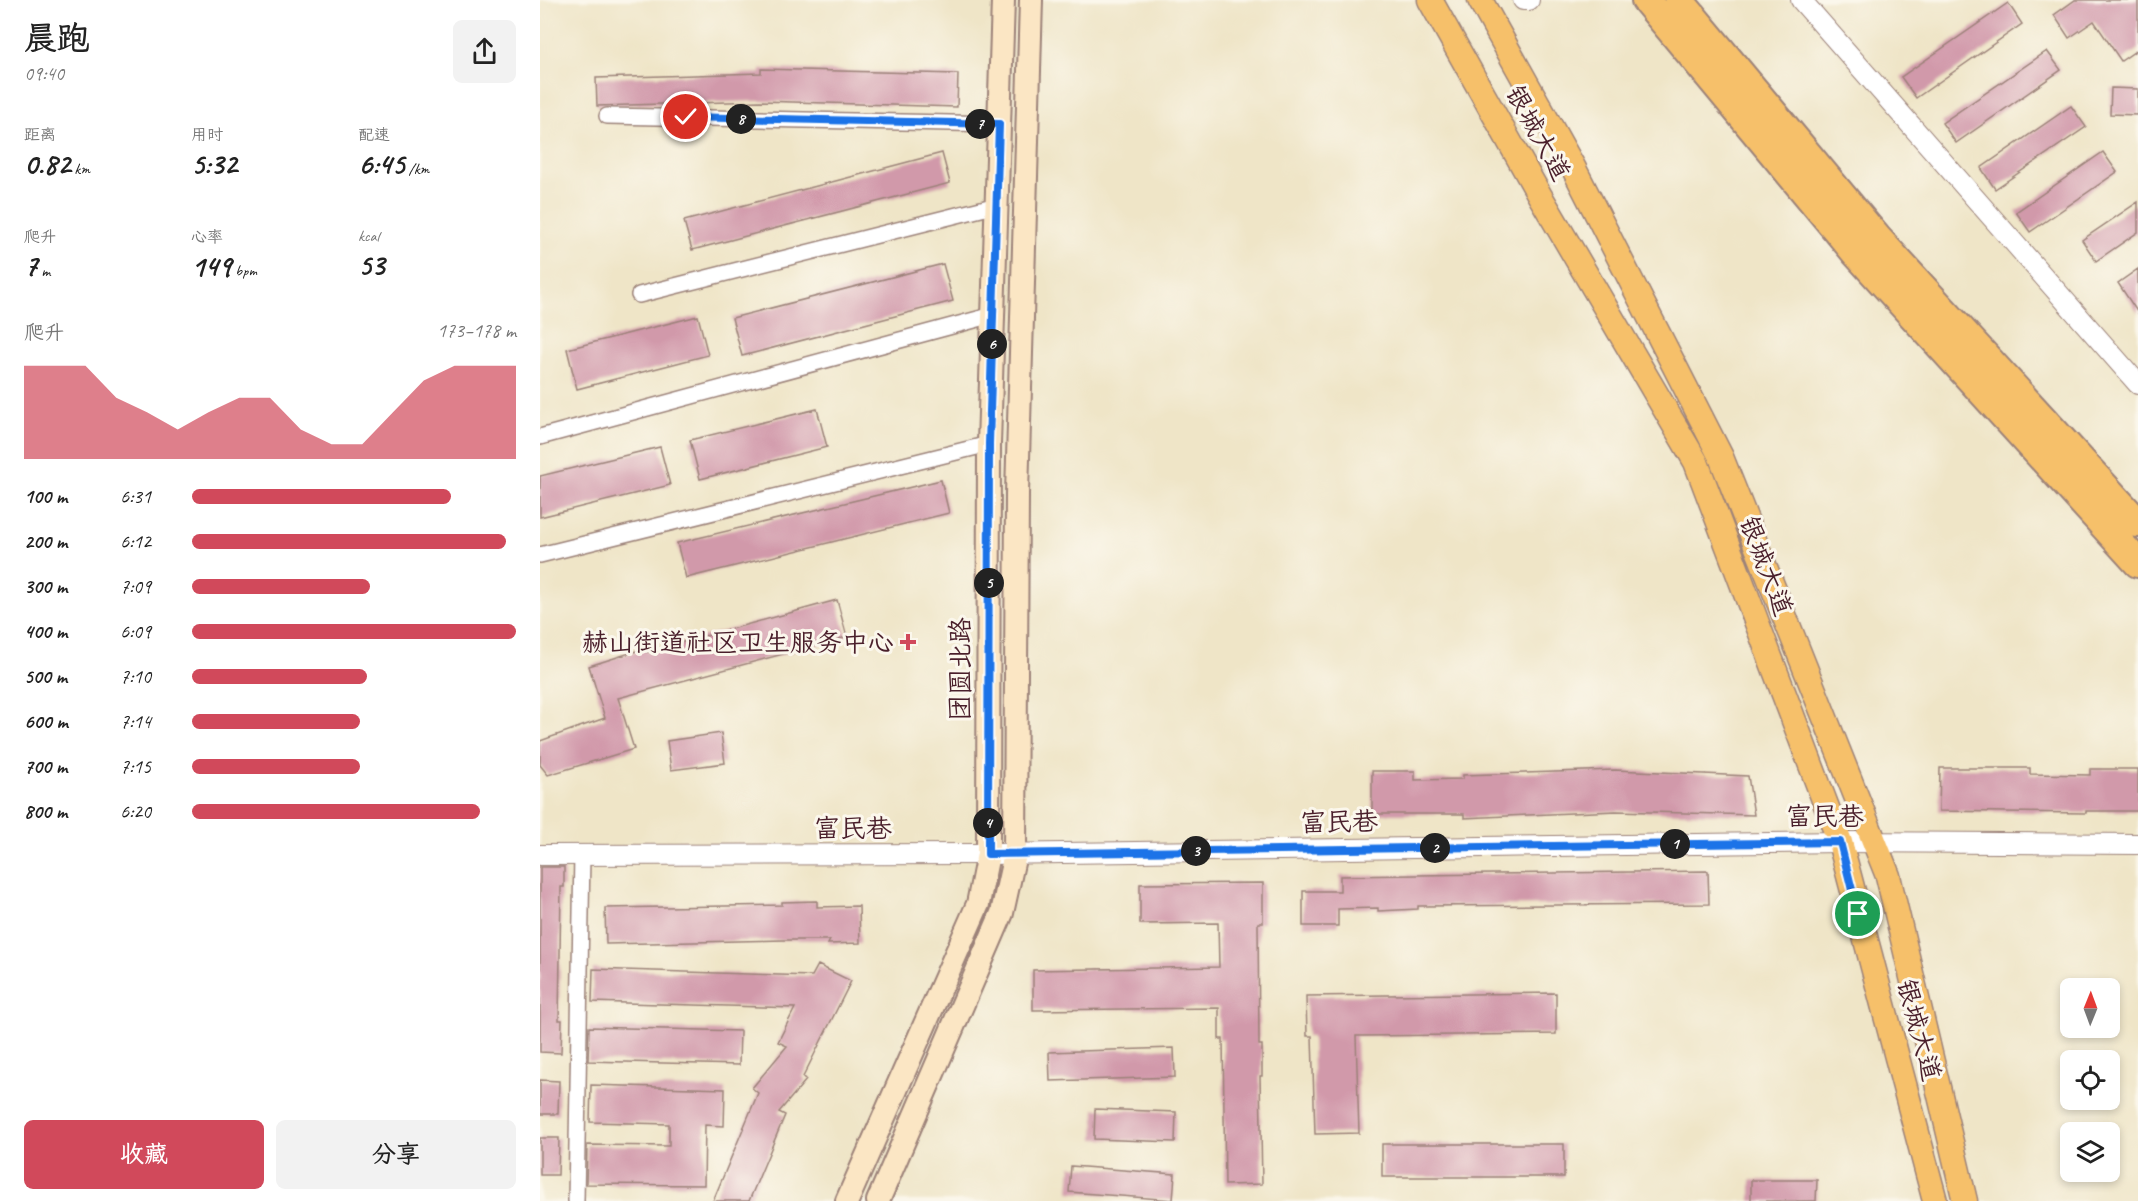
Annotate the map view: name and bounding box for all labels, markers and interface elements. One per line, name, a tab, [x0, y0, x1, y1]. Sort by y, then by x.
text: 晨跑	[24, 17, 90, 59]
button: share	[453, 20, 516, 83]
text: 09:40	[24, 61, 64, 86]
street label: 银城大道	[1498, 80, 1578, 186]
pin	[660, 91, 711, 142]
icon: check	[669, 100, 702, 133]
pin: 8	[726, 104, 756, 134]
text: 8	[737, 109, 745, 129]
pin: 7	[965, 109, 995, 139]
text: 7	[976, 114, 984, 134]
text: 距离	[24, 125, 56, 145]
text: 用时	[191, 125, 223, 145]
text: 配速	[358, 125, 390, 145]
text: 0.82	[24, 145, 70, 183]
text: 5:32	[191, 145, 237, 183]
text: 6:45	[358, 145, 405, 183]
text: km	[70, 159, 90, 179]
text: /km	[405, 159, 429, 179]
text: kcal	[358, 226, 379, 246]
text: 爬升	[24, 227, 56, 247]
text: 心率	[191, 227, 223, 247]
text: 53	[358, 246, 385, 284]
text: 7	[24, 247, 37, 285]
text: 149	[191, 247, 231, 285]
text: m	[37, 261, 50, 281]
text: bpm	[231, 261, 257, 281]
text: 173–178 m	[437, 318, 516, 343]
text: 爬升	[24, 320, 64, 345]
pin: 6	[977, 329, 1007, 359]
text: 6	[988, 334, 996, 354]
text: 100 m	[24, 484, 67, 509]
text: 6:31	[120, 484, 151, 509]
street label: 银城大道	[1732, 512, 1800, 620]
text: 200 m	[24, 529, 67, 554]
text: 6:12	[120, 529, 151, 554]
pin: 5	[974, 568, 1004, 598]
text: 5	[986, 573, 992, 593]
text: 300 m	[24, 574, 67, 599]
text: 7:09	[120, 574, 151, 599]
street label: 团圆北路	[944, 617, 977, 721]
text: 400 m	[24, 619, 67, 644]
text: 6:09	[120, 619, 151, 644]
place label: 赫山街道社区卫生服务中心	[582, 626, 894, 659]
marker: 赫山街道社区卫生服务中心	[899, 633, 917, 651]
text: 500 m	[24, 664, 67, 689]
text: 7:10	[120, 664, 151, 689]
text: 600 m	[24, 709, 68, 734]
text: 7:14	[120, 709, 151, 734]
text: 700 m	[24, 754, 67, 779]
text: 7:15	[120, 754, 151, 779]
text: 800 m	[24, 799, 67, 824]
text: 6:20	[120, 799, 151, 824]
street label: 富民巷	[1786, 800, 1864, 833]
street label: 富民巷	[1300, 805, 1378, 839]
pin: 4	[973, 808, 1003, 838]
street label: 富民巷	[814, 812, 892, 845]
text: 4	[984, 813, 992, 833]
pin: 1	[1660, 829, 1690, 859]
pin: 2	[1420, 833, 1450, 863]
text: 1	[1671, 834, 1679, 854]
pin: 3	[1181, 836, 1211, 866]
text: 2	[1431, 838, 1439, 858]
text: 3	[1192, 841, 1200, 861]
pin	[1832, 888, 1883, 939]
icon: arrive	[1841, 897, 1874, 930]
street label: 银城大道	[1890, 975, 1948, 1085]
north arrow	[2060, 978, 2120, 1038]
map controls	[2060, 978, 2120, 1182]
button: locate	[2060, 1050, 2120, 1110]
button: 收藏	[24, 1120, 264, 1189]
button: 分享	[276, 1120, 516, 1189]
button: layers	[2060, 1122, 2120, 1182]

